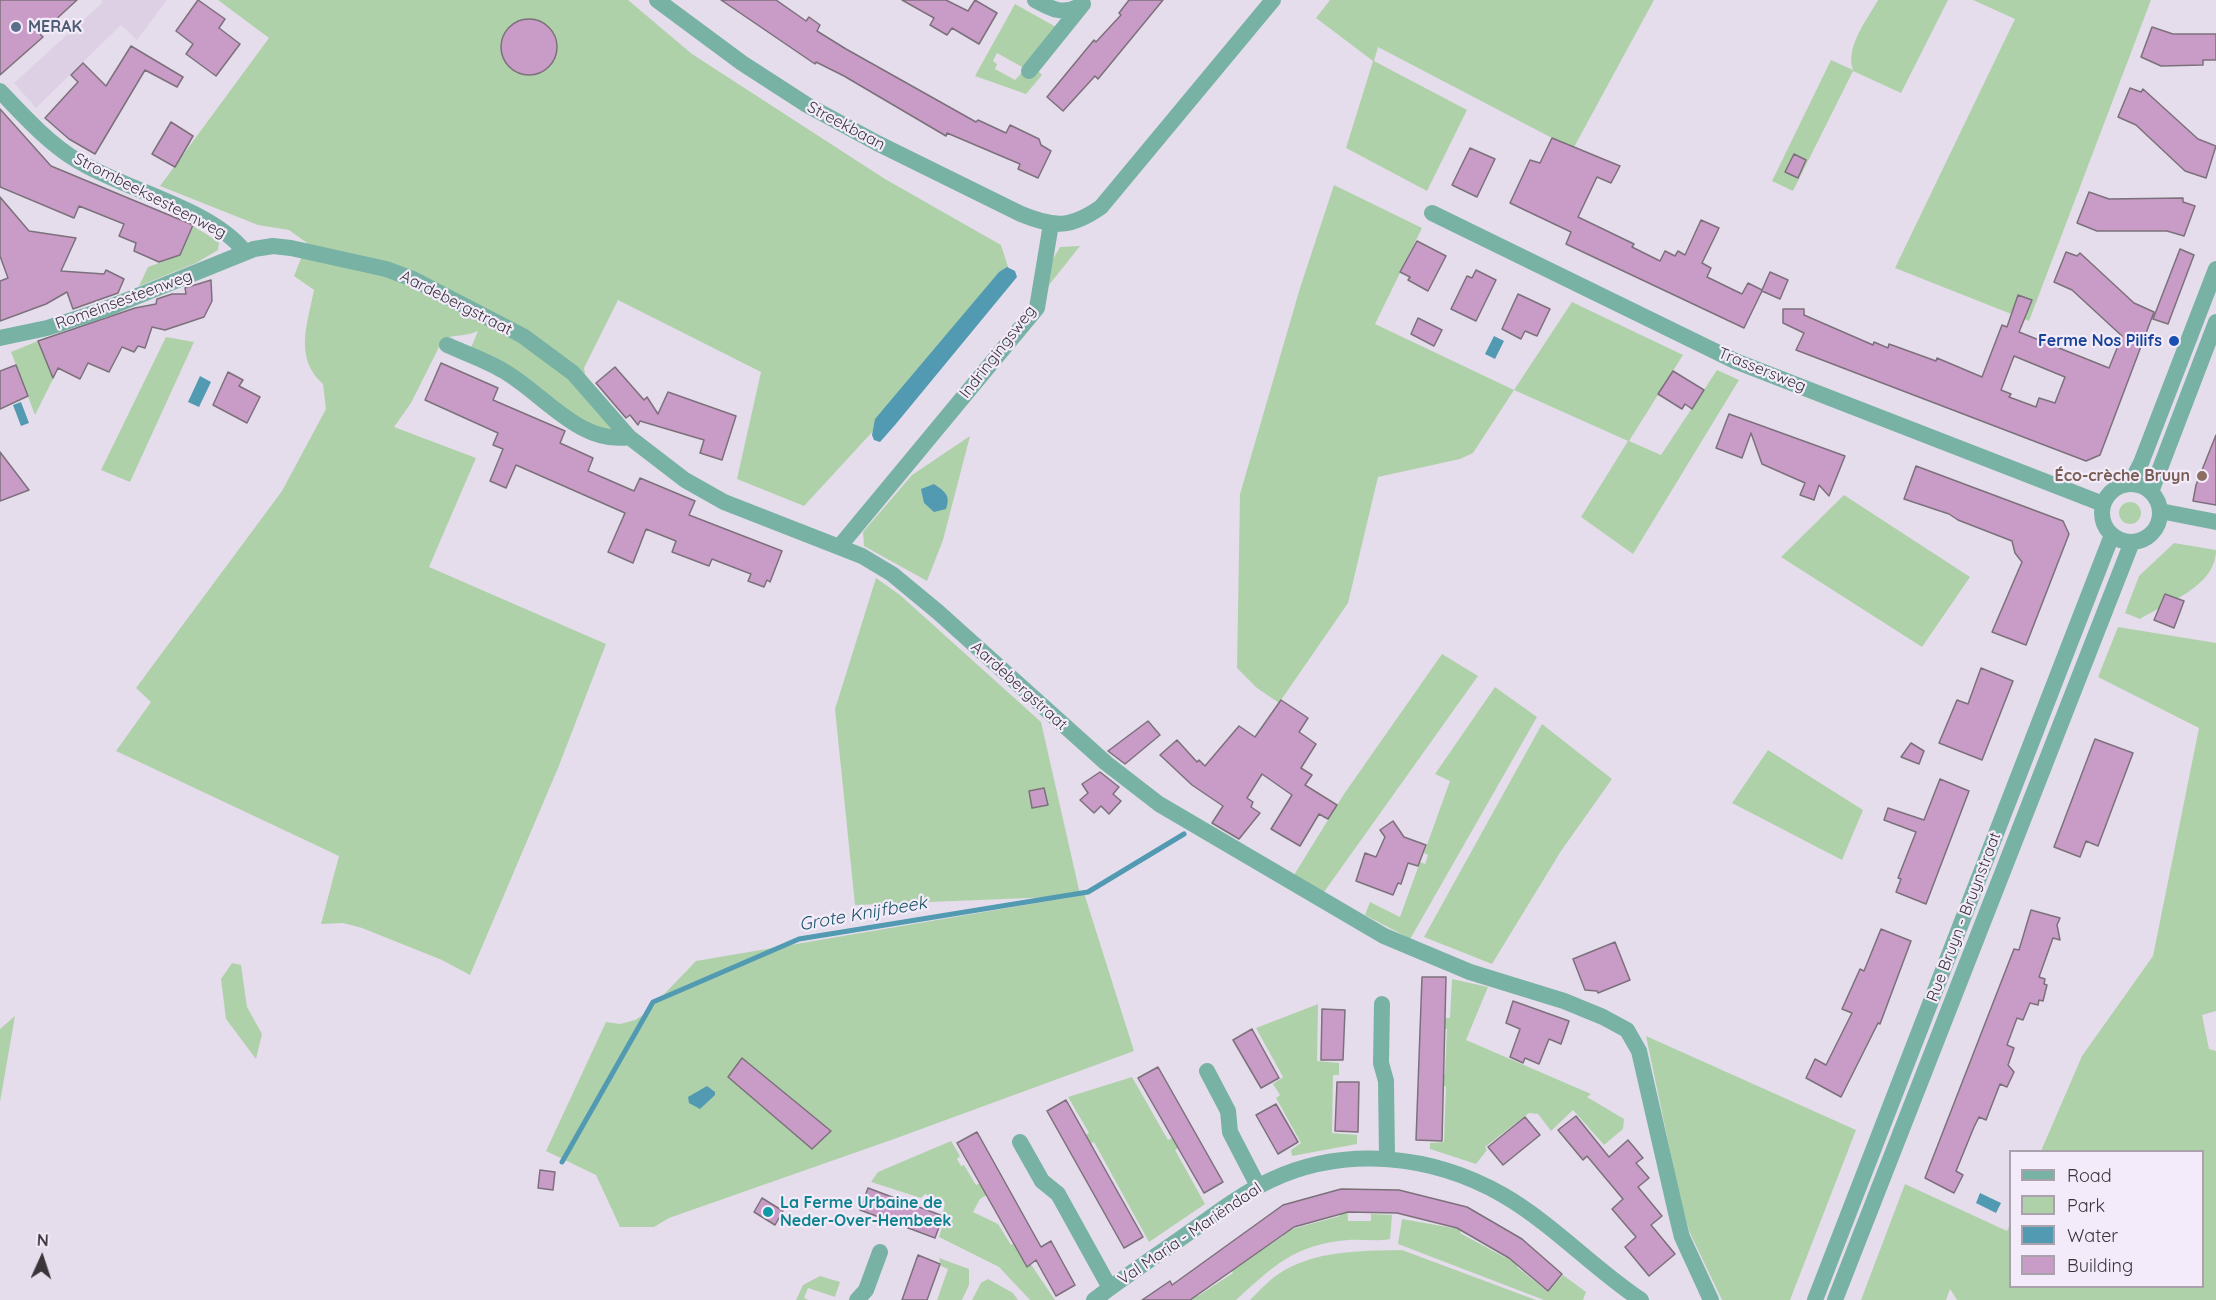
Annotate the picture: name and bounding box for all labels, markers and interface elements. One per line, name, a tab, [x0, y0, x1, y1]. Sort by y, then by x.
place label: MERAK	[28, 17, 82, 37]
marker: MERAK	[9, 20, 23, 34]
street label: Streekbaan	[804, 98, 888, 154]
street label: Strombeeksesteenweg	[71, 149, 229, 243]
street label: Romeinsesteenweg	[53, 266, 195, 334]
street label: Aardebergstraat	[397, 266, 515, 340]
street label: Indringingsweg	[956, 302, 1040, 402]
place label: Ferme Nos Pilifs	[2038, 331, 2162, 351]
marker: Ferme Nos Pilifs	[2167, 334, 2181, 348]
street label: Trassersweg	[1715, 344, 1809, 396]
place label: Éco-crèche Bruyn	[2054, 466, 2190, 486]
marker: Éco-crèche Bruyn	[2195, 469, 2209, 483]
street label: Aardebergstraat	[967, 638, 1071, 734]
street label: Rue Bruyn - Bruynstraat	[1923, 830, 2005, 1004]
water label: Grote Knijfbeek	[797, 892, 929, 936]
legend	[2009, 1150, 2204, 1288]
text: Road	[2067, 1164, 2112, 1187]
street label: Val Maria - Mariëndaal	[1115, 1179, 1265, 1289]
place label: La Ferme Urbaine de Neder-Over-Hembeek	[780, 1193, 951, 1231]
text: Park	[2067, 1194, 2105, 1217]
marker: La Ferme Urbaine de Neder-Over-Hembeek	[761, 1205, 775, 1219]
text: Water	[2067, 1224, 2118, 1247]
north arrow	[12, 1228, 72, 1288]
text: N	[37, 1230, 49, 1250]
text: Building	[2067, 1254, 2133, 1277]

